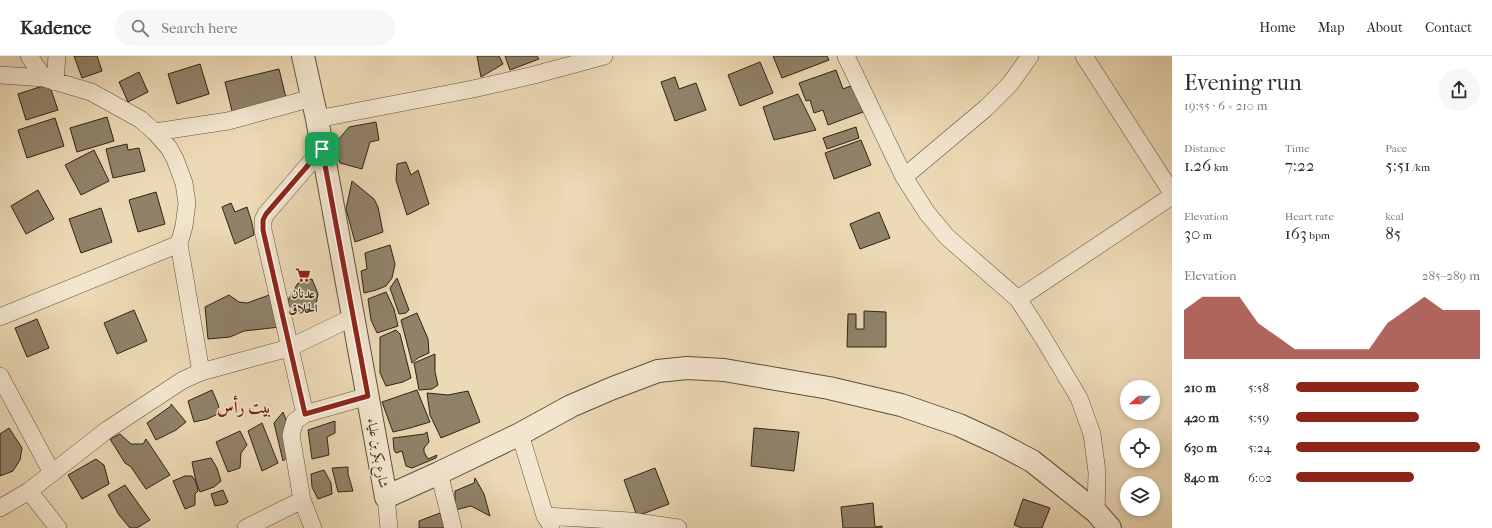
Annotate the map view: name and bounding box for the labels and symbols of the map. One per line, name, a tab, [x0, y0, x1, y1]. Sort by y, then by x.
pin	[305, 132, 339, 166]
supermarket icon: عدنان الحلاق	[294, 266, 312, 284]
place label: عدنان الحلاق	[289, 286, 318, 316]
north arrow	[1120, 380, 1160, 420]
district label: بيت رأس	[217, 395, 271, 418]
street label: شارع بكر بن علياء	[361, 417, 392, 490]

